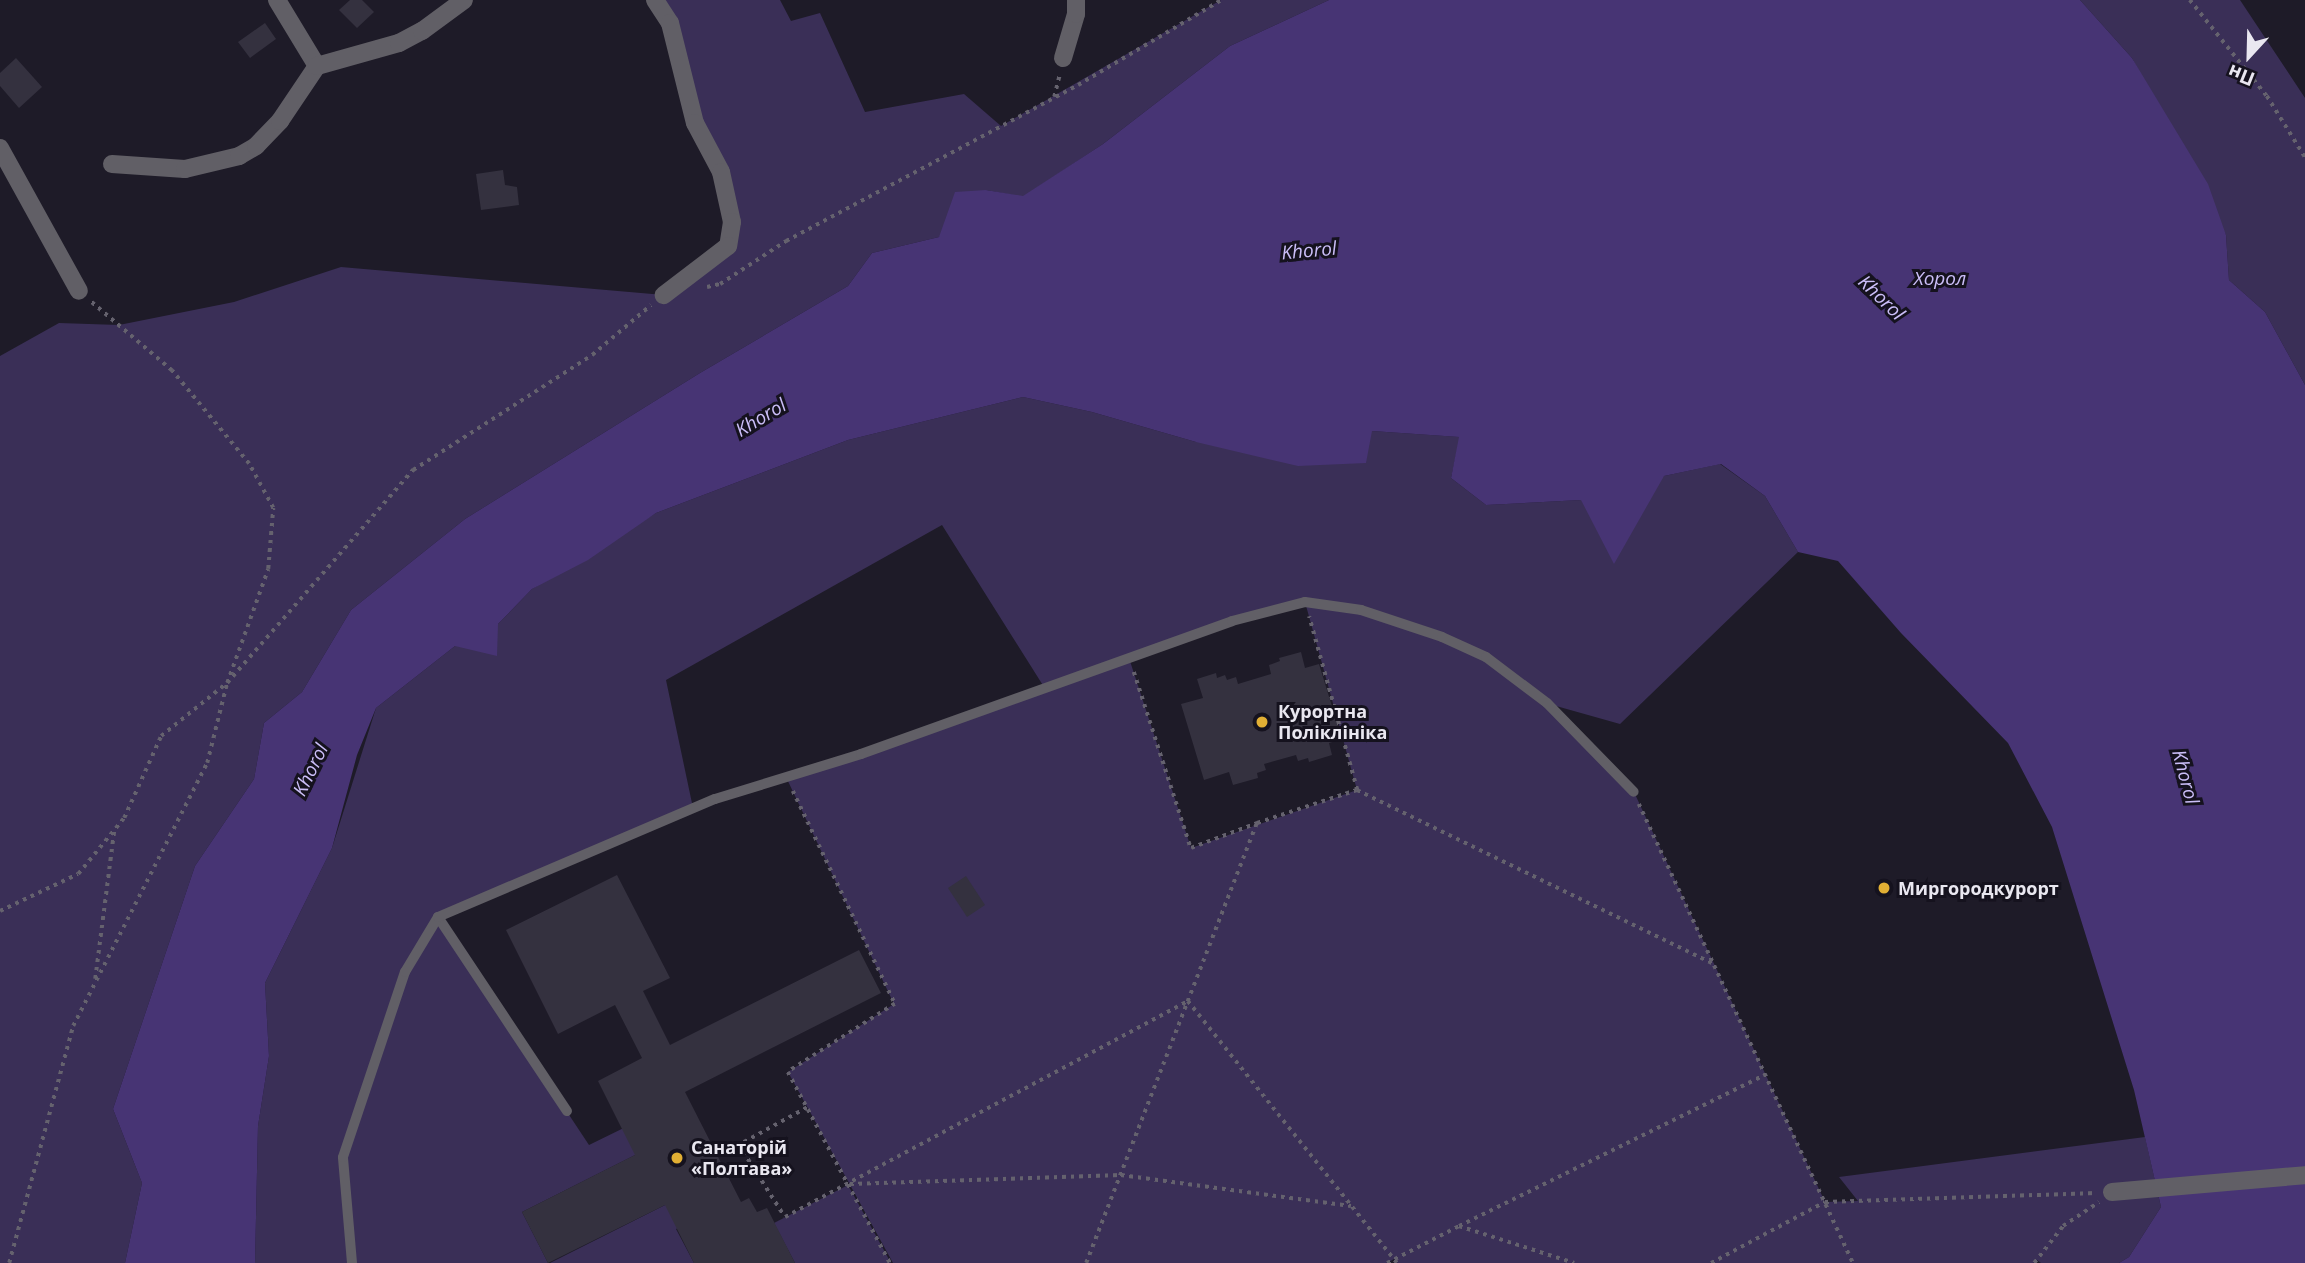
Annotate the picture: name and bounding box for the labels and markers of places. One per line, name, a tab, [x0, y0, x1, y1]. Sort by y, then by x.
place label: Курортна Поліклініка	[1278, 701, 1387, 744]
marker: Курортна Поліклініка	[1252, 712, 1272, 732]
place label: Миргородкурорт	[1898, 877, 2059, 899]
marker: Миргородкурорт	[1876, 880, 1892, 896]
place label: Санаторій «Полтава»	[691, 1137, 792, 1180]
marker: Санаторій «Полтава»	[669, 1150, 685, 1166]

